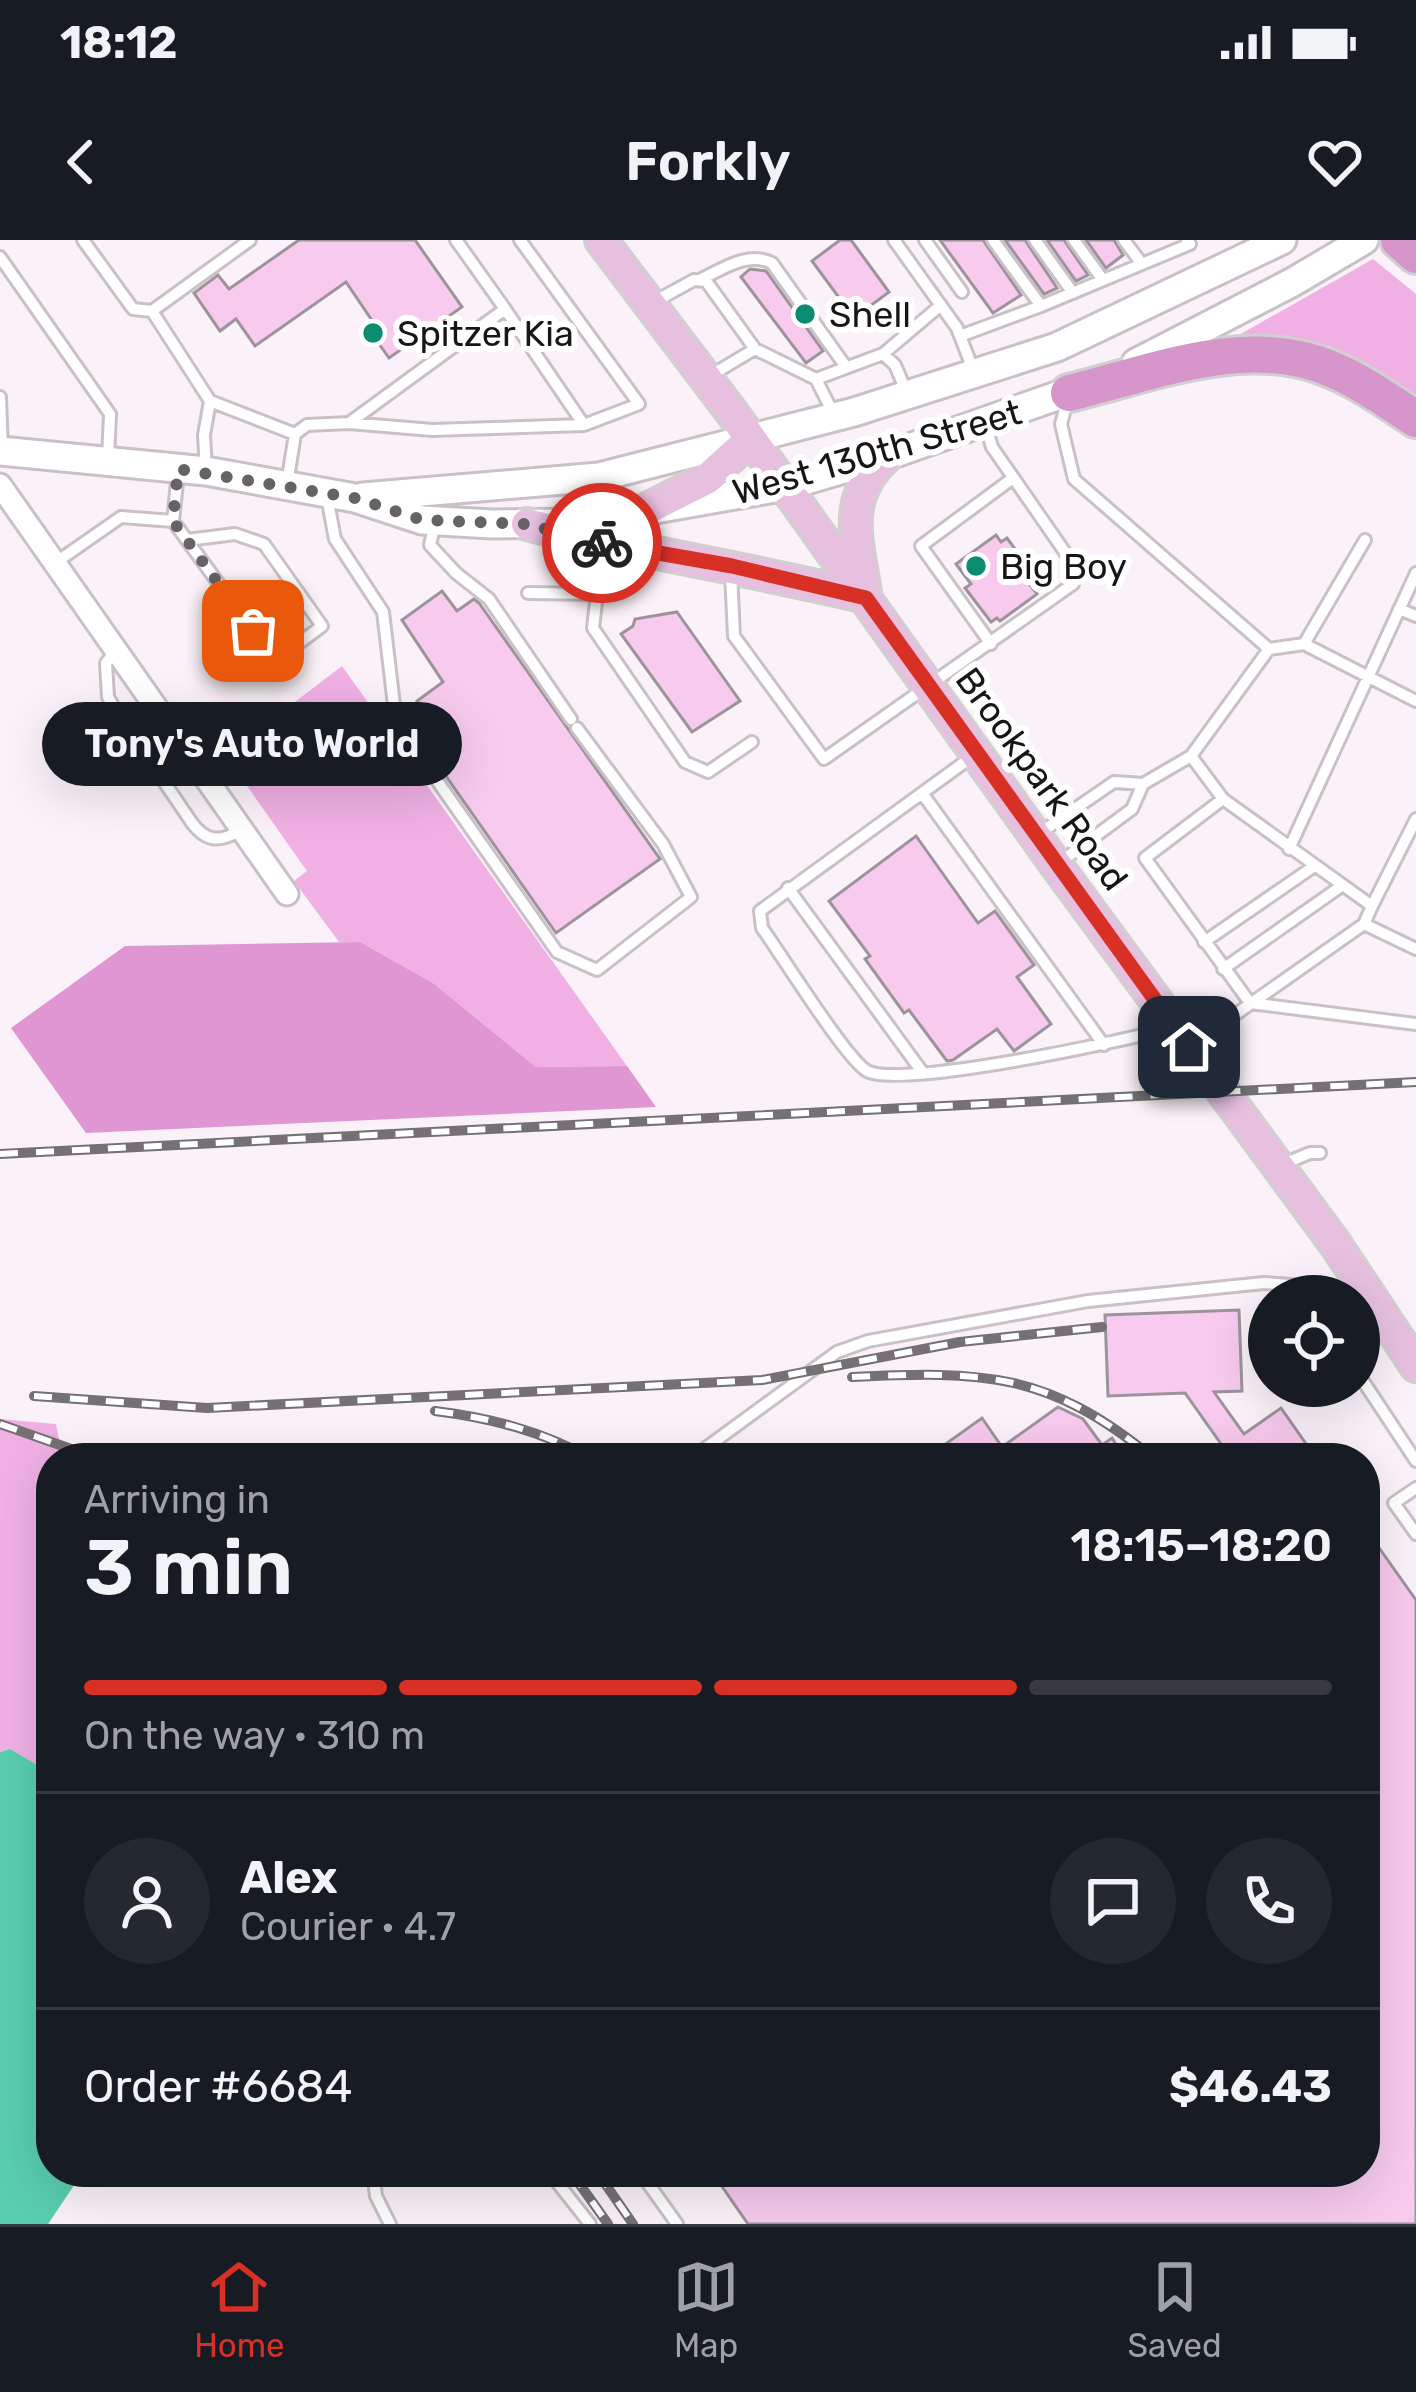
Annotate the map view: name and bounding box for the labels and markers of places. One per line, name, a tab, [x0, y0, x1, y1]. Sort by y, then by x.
place label: Shell	[829, 293, 911, 336]
marker: Shell	[792, 301, 818, 327]
place label: Spitzer Kia	[397, 312, 574, 355]
marker: Spitzer Kia	[360, 320, 386, 346]
place label: Big Boy	[1000, 545, 1127, 588]
marker: Big Boy	[963, 553, 989, 579]
pin	[202, 580, 304, 682]
callout: Tony's Auto World	[43, 703, 463, 787]
pin	[1138, 996, 1240, 1098]

